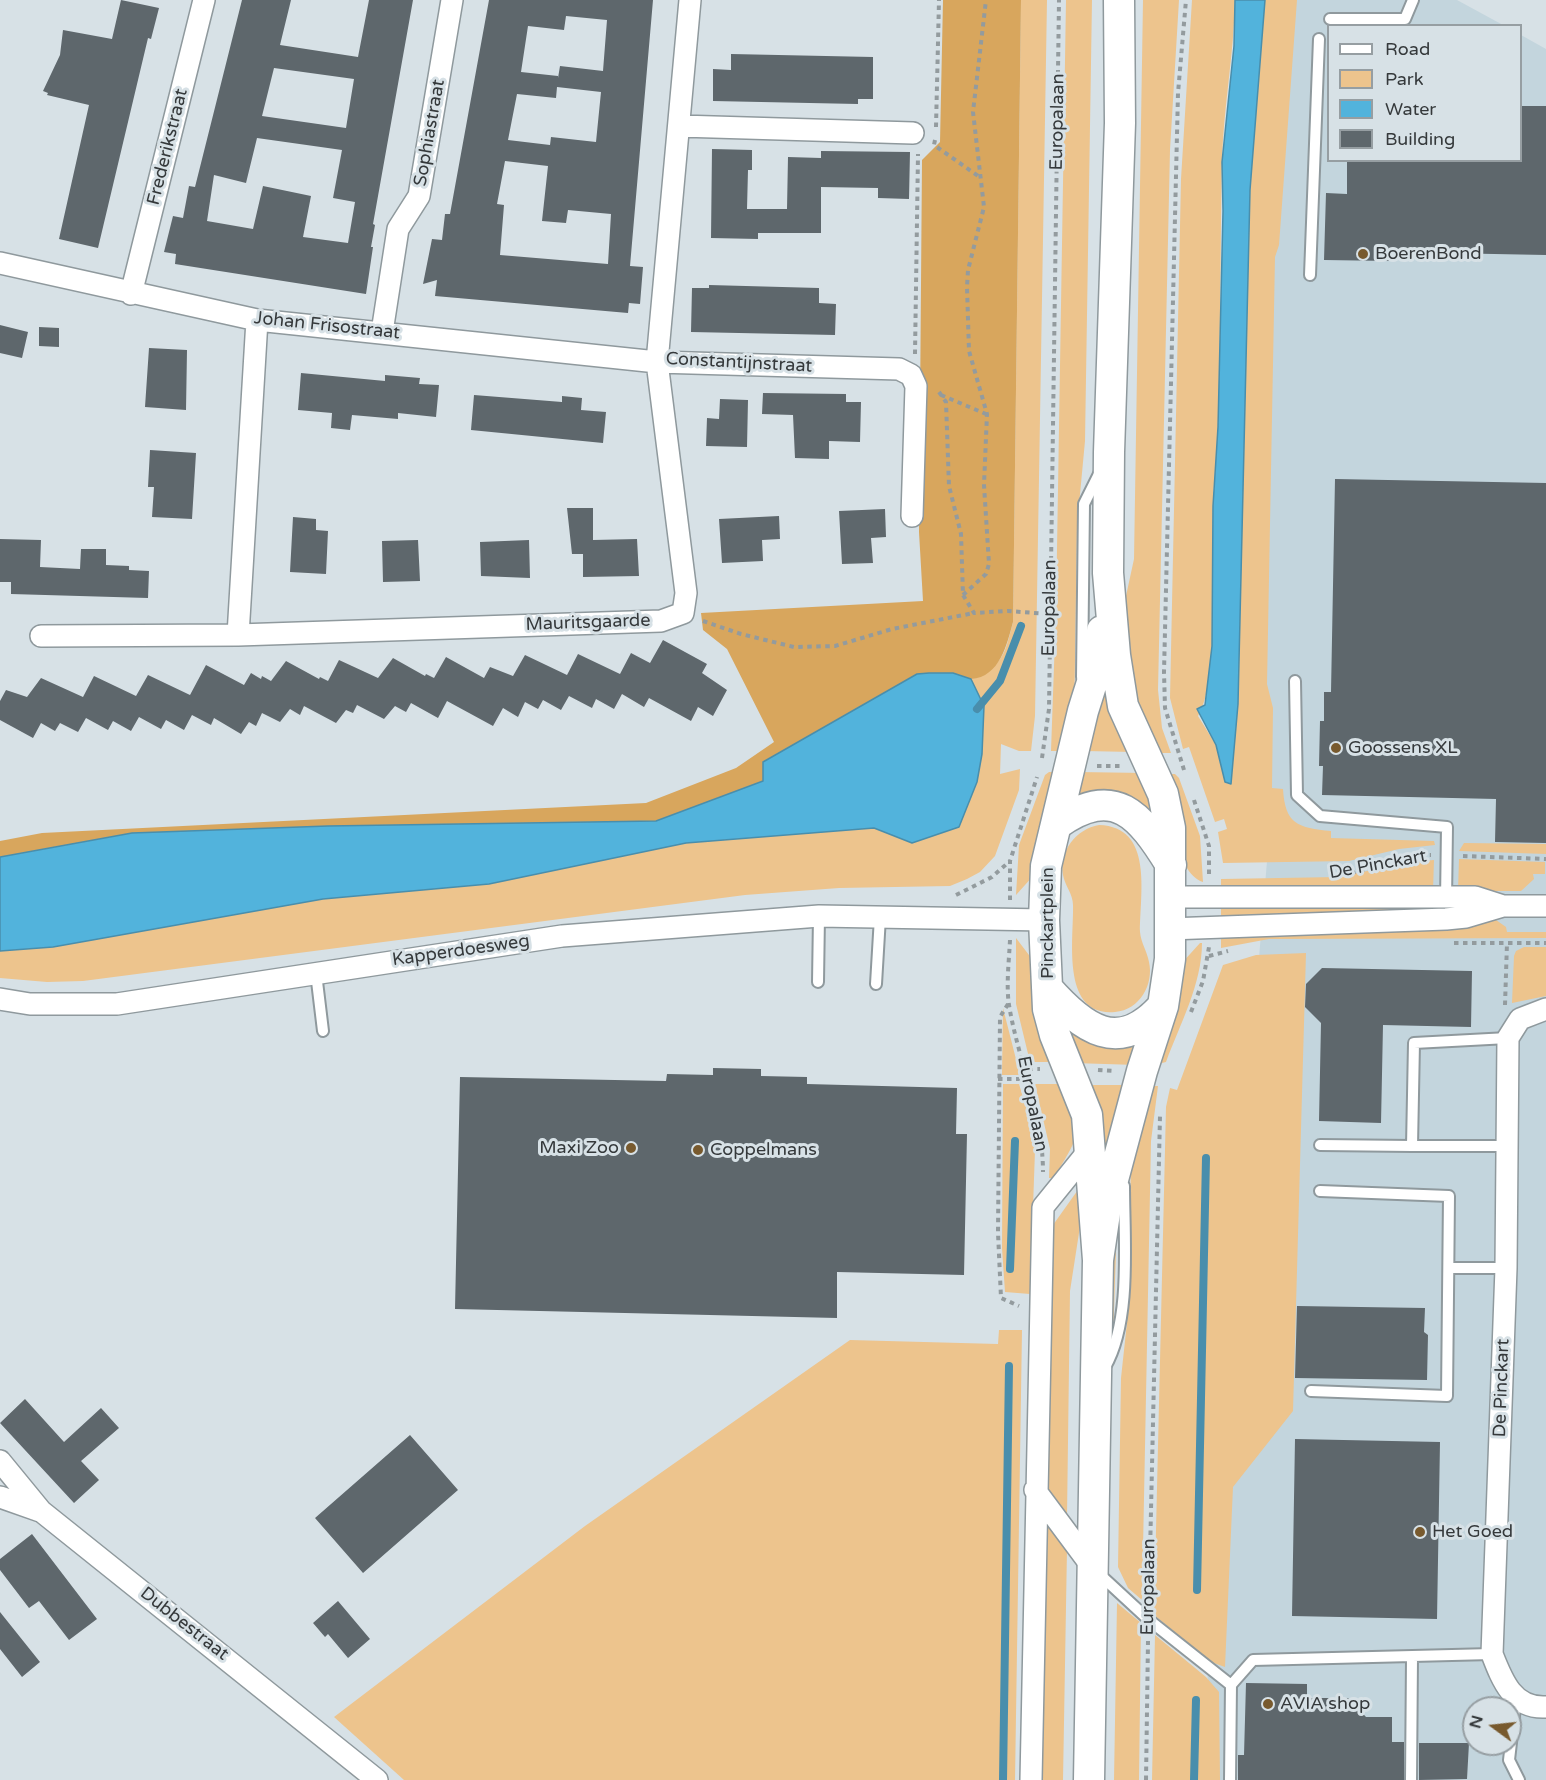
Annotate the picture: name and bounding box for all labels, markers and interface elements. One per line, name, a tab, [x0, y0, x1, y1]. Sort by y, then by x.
legend	[1327, 24, 1522, 162]
text: Road	[1385, 38, 1430, 60]
text: Park	[1385, 68, 1423, 90]
street label: Europalaan	[1046, 73, 1070, 171]
street label: Sophiastraat	[410, 78, 450, 188]
street label: Frederikstraat	[143, 87, 193, 207]
text: Water	[1385, 98, 1436, 120]
text: Building	[1385, 128, 1455, 150]
place label: BoerenBond	[1375, 243, 1482, 265]
marker: BoerenBond	[1356, 247, 1370, 261]
street label: Johan Frisostraat	[253, 308, 401, 344]
street label: Constantijnstraat	[665, 348, 813, 378]
street label: Europalaan	[1038, 559, 1062, 657]
street label: Mauritsgaarde	[525, 610, 651, 636]
place label: Goossens XL	[1348, 737, 1458, 759]
marker: Goossens XL	[1329, 741, 1343, 755]
street label: De Pinckart	[1328, 846, 1428, 884]
street label: Pinckartplein	[1037, 867, 1059, 979]
street label: Kapperdoesweg	[391, 931, 531, 971]
street label: Europalaan	[1012, 1054, 1052, 1154]
place label: Maxi Zoo	[539, 1137, 619, 1159]
place label: Coppelmans	[710, 1139, 817, 1161]
marker: Maxi Zoo	[624, 1141, 638, 1155]
marker: Coppelmans	[691, 1143, 705, 1157]
street label: De Pinckart	[1489, 1338, 1515, 1438]
place label: Het Goed	[1432, 1521, 1513, 1543]
marker: Het Goed	[1413, 1525, 1427, 1539]
street label: Europalaan	[1137, 1538, 1161, 1636]
street label: Dubbestraat	[135, 1583, 233, 1665]
place label: AVIA shop	[1280, 1693, 1370, 1715]
north arrow	[1462, 1696, 1522, 1756]
marker: AVIA shop	[1261, 1697, 1275, 1711]
text: N	[1465, 1713, 1488, 1731]

